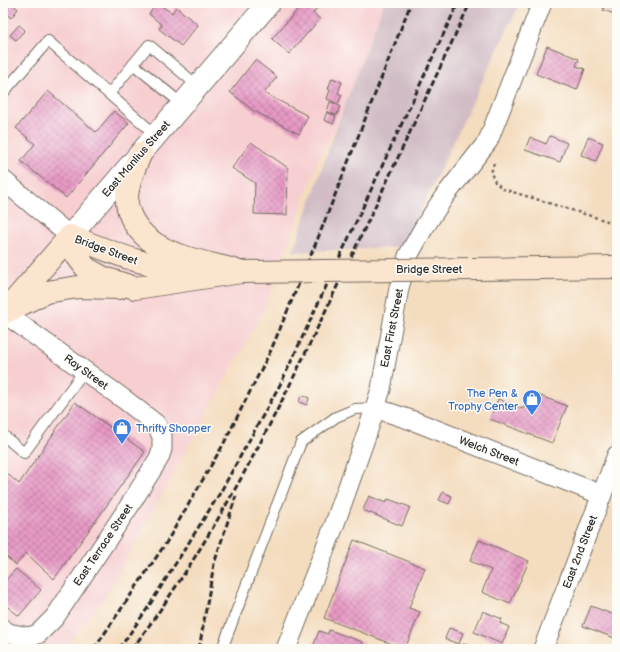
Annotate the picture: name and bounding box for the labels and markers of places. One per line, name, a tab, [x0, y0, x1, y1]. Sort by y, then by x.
place label: The Pen & Trophy Center	[448, 387, 519, 413]
shop icon: The Pen & Trophy Center	[521, 388, 543, 416]
shop icon: Thrifty Shopper	[111, 417, 133, 445]
place label: Thrifty Shopper	[136, 422, 212, 435]

